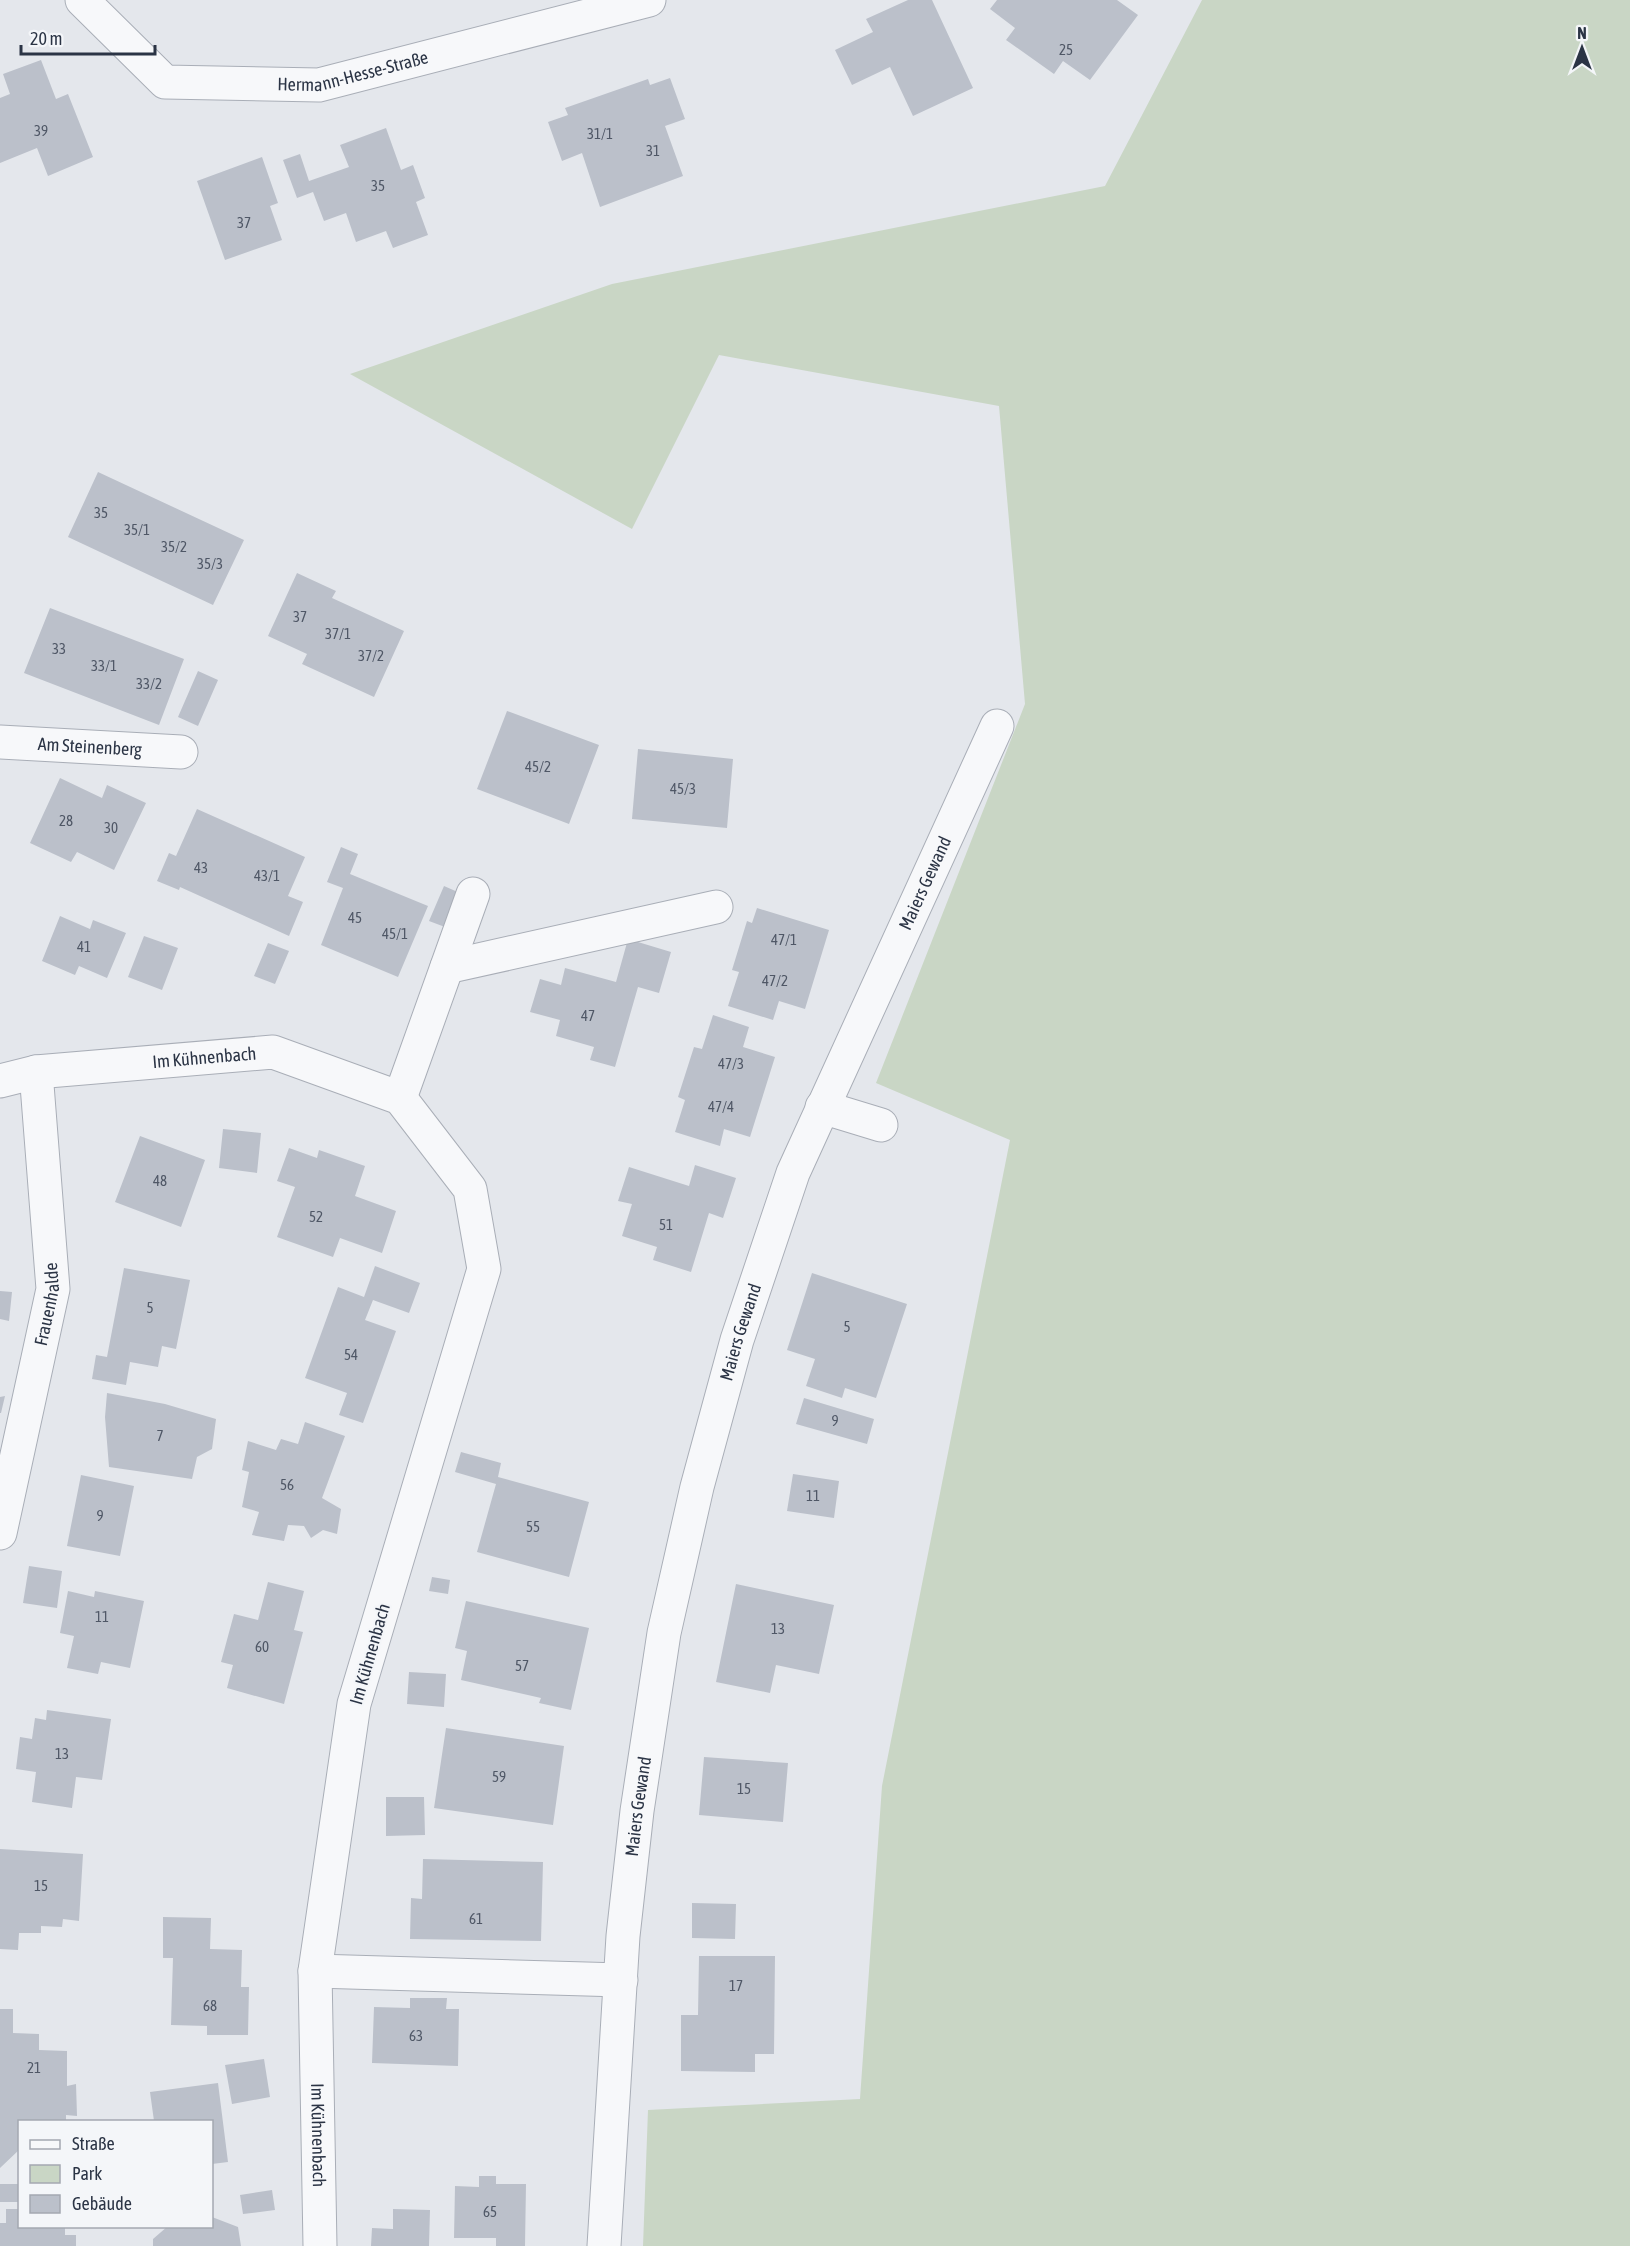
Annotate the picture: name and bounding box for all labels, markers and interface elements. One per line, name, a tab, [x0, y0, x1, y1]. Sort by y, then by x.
scale bar	[21, 18, 154, 56]
north arrow	[1552, 18, 1612, 78]
text: N	[1577, 24, 1587, 42]
text: 20 m	[30, 28, 62, 49]
house number: 25	[1059, 41, 1073, 58]
street label: Hermann-Hesse-Straße	[277, 46, 430, 95]
house number: 39	[34, 122, 48, 139]
house number: 31/1	[587, 125, 613, 142]
house number: 31	[646, 142, 660, 159]
house number: 35	[371, 177, 385, 194]
house number: 37	[237, 214, 251, 231]
house number: 35	[94, 504, 108, 521]
house number: 35/1	[124, 521, 150, 538]
house number: 35/2	[161, 538, 187, 555]
house number: 35/3	[197, 555, 223, 572]
house number: 37	[293, 608, 307, 625]
house number: 37/1	[325, 625, 351, 642]
house number: 33	[52, 640, 66, 657]
house number: 37/2	[358, 647, 384, 664]
house number: 33/1	[91, 657, 117, 674]
house number: 33/2	[136, 675, 162, 692]
street label: Am Steinenberg	[37, 733, 143, 760]
house number: 45/2	[525, 758, 551, 775]
house number: 45/3	[670, 780, 696, 797]
house number: 28	[59, 812, 73, 829]
house number: 30	[104, 819, 118, 836]
street label: Maiers Gewand	[894, 833, 955, 933]
house number: 43	[194, 859, 208, 876]
house number: 43/1	[254, 867, 280, 884]
house number: 45	[348, 909, 362, 926]
house number: 45/1	[382, 925, 408, 942]
house number: 47/1	[771, 931, 797, 948]
house number: 41	[77, 938, 91, 955]
house number: 47/2	[762, 972, 788, 989]
house number: 47	[581, 1007, 595, 1024]
street label: Im Kühnenbach	[152, 1042, 257, 1072]
house number: 47/3	[718, 1055, 744, 1072]
house number: 47/4	[708, 1098, 734, 1115]
house number: 48	[153, 1172, 167, 1189]
house number: 52	[309, 1208, 323, 1225]
house number: 51	[659, 1216, 673, 1233]
street label: Frauenhalde	[30, 1262, 63, 1348]
street label: Maiers Gewand	[715, 1281, 765, 1383]
house number: 5	[146, 1299, 154, 1316]
house number: 5	[843, 1318, 851, 1335]
house number: 54	[344, 1346, 358, 1363]
house number: 9	[831, 1412, 839, 1429]
house number: 7	[156, 1427, 164, 1444]
house number: 56	[280, 1476, 294, 1493]
house number: 11	[806, 1487, 820, 1504]
house number: 9	[96, 1507, 104, 1524]
house number: 55	[526, 1518, 540, 1535]
street label: Im Kühnenbach	[345, 1601, 394, 1707]
house number: 11	[95, 1608, 109, 1625]
house number: 13	[771, 1620, 785, 1637]
house number: 60	[255, 1638, 269, 1655]
house number: 57	[515, 1657, 529, 1674]
house number: 13	[55, 1745, 69, 1762]
street label: Maiers Gewand	[621, 1755, 655, 1858]
house number: 59	[492, 1768, 506, 1785]
house number: 15	[737, 1780, 751, 1797]
house number: 15	[34, 1877, 48, 1894]
house number: 61	[469, 1910, 483, 1927]
house number: 17	[729, 1977, 743, 1994]
house number: 68	[203, 1997, 217, 2014]
house number: 63	[409, 2027, 423, 2044]
house number: 21	[27, 2059, 41, 2076]
street label: Im Kühnenbach	[307, 2083, 330, 2187]
legend	[18, 2120, 213, 2228]
text: Straße	[72, 2133, 115, 2154]
text: Park	[72, 2163, 102, 2184]
text: Gebäude	[72, 2193, 132, 2214]
house number: 65	[483, 2203, 497, 2220]

